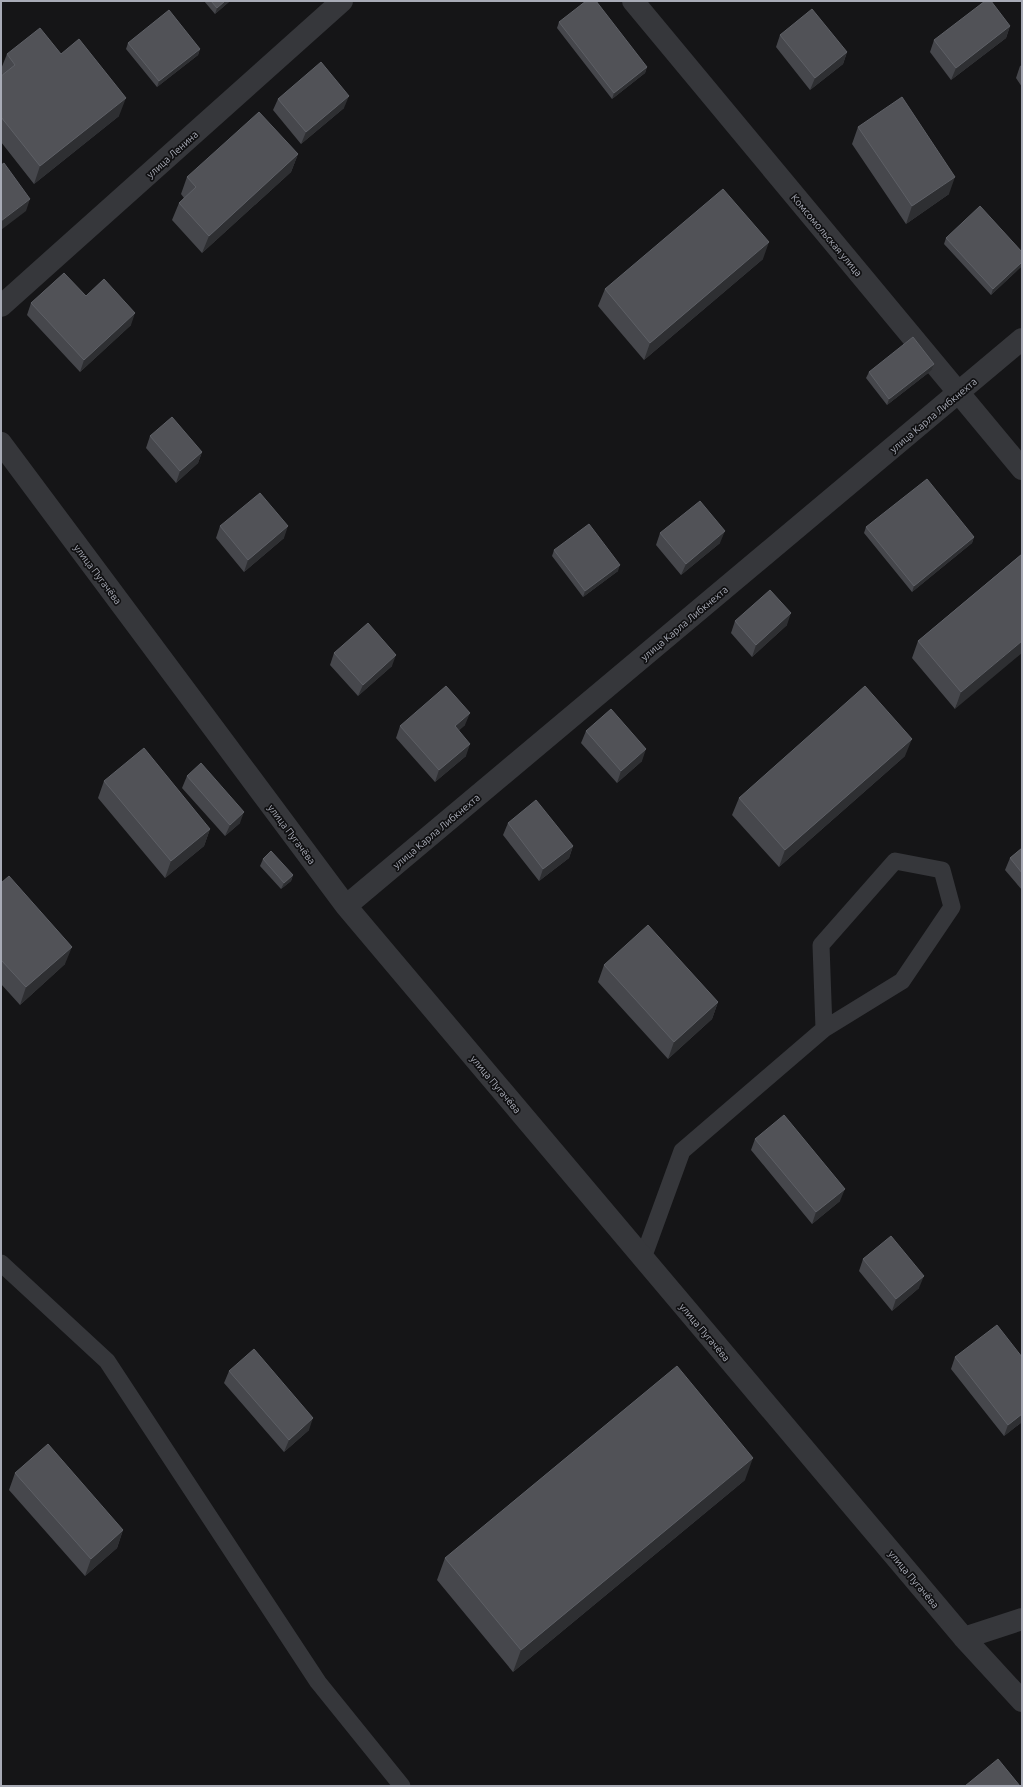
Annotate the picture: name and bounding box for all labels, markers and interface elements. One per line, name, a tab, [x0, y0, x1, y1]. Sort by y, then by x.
street label: улица Ленина	[145, 129, 200, 180]
street label: Комсомольская улица	[789, 192, 864, 279]
street label: улица Карла Либкнехта	[888, 376, 979, 455]
street label: улица Пугачёва	[72, 542, 124, 606]
street label: улица Карла Либкнехта	[639, 584, 730, 663]
street label: улица Карла Либкнехта	[391, 792, 482, 871]
street label: улица Пугачёва	[266, 802, 318, 866]
street label: улица Пугачёва	[468, 1053, 523, 1115]
street label: улица Пугачёва	[677, 1301, 732, 1363]
street label: улица Пугачёва	[886, 1548, 941, 1610]

